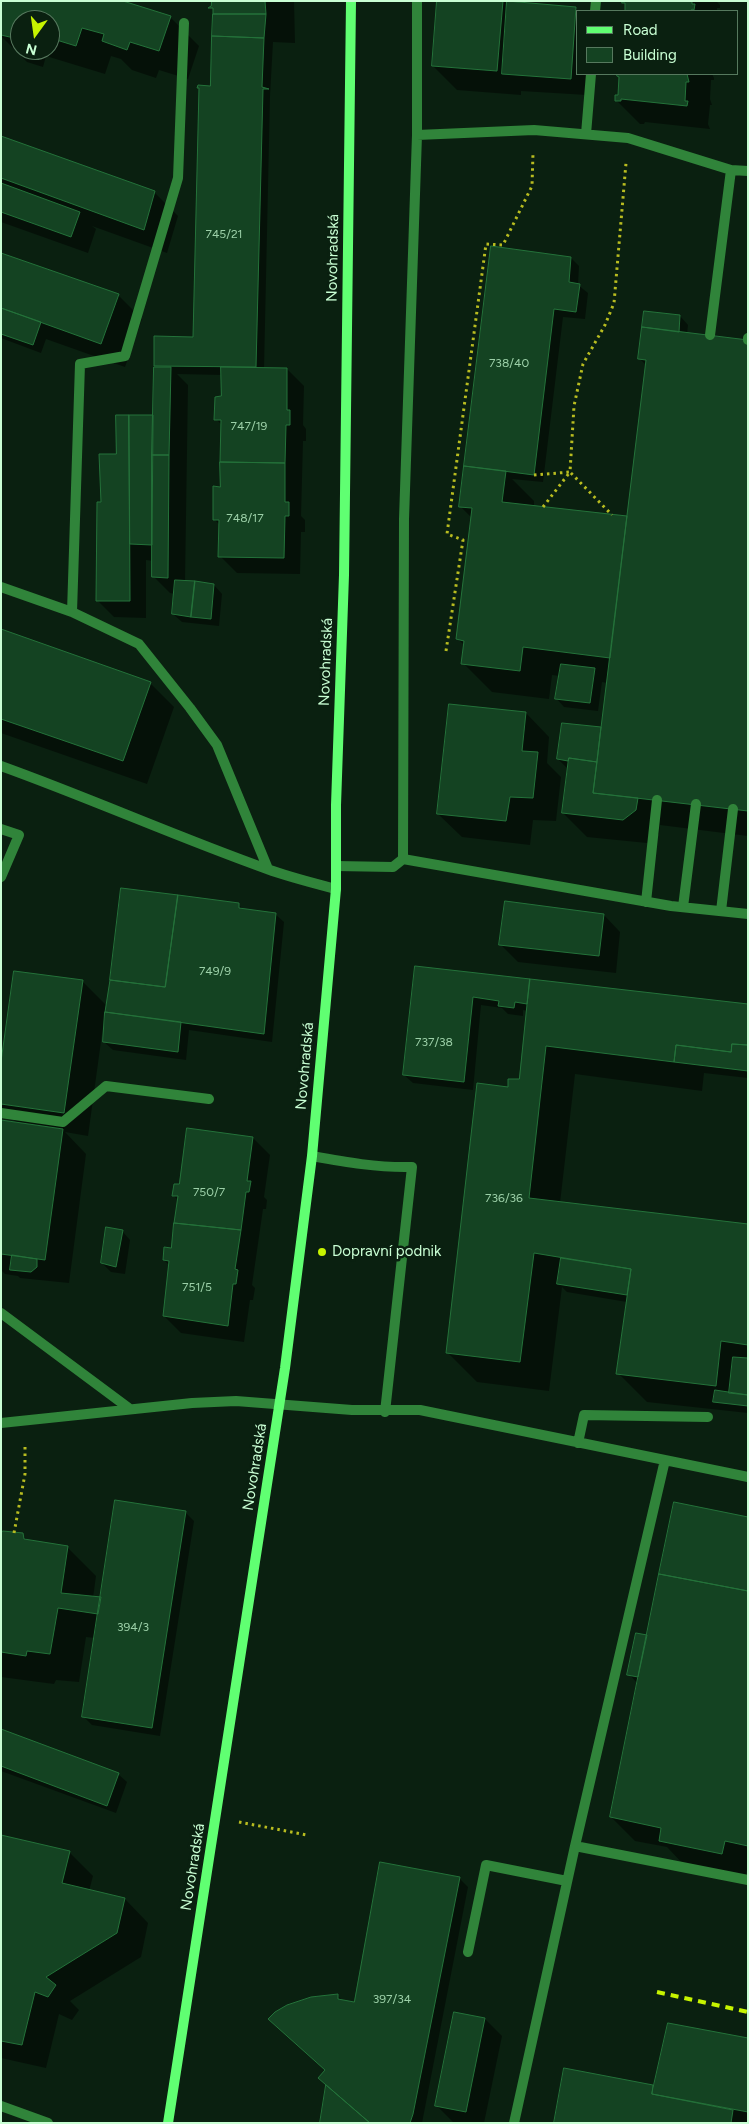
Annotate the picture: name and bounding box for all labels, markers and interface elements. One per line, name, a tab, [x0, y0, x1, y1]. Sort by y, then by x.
north arrow	[10, 10, 60, 60]
legend	[576, 10, 739, 75]
text: Road	[623, 21, 658, 39]
text: N	[24, 40, 39, 59]
text: Building	[623, 46, 677, 64]
street label: Novohradská	[323, 214, 343, 302]
house number: 745/21	[205, 227, 243, 241]
house number: 738/40	[489, 356, 529, 370]
house number: 747/19	[231, 419, 267, 433]
house number: 748/17	[226, 511, 264, 525]
street label: Novohradská	[315, 618, 337, 706]
house number: 749/9	[199, 964, 231, 978]
street label: Novohradská	[292, 1021, 318, 1111]
house number: 737/38	[415, 1035, 453, 1049]
house number: 750/7	[193, 1185, 225, 1199]
house number: 736/36	[485, 1191, 523, 1205]
place label: Dopravní podnik	[332, 1243, 441, 1261]
marker: Dopravní podnik	[316, 1246, 328, 1258]
house number: 751/5	[182, 1280, 212, 1294]
street label: Novohradská	[239, 1422, 271, 1512]
house number: 394/3	[117, 1620, 149, 1634]
street label: Novohradská	[177, 1822, 209, 1912]
house number: 397/34	[373, 1992, 411, 2006]

